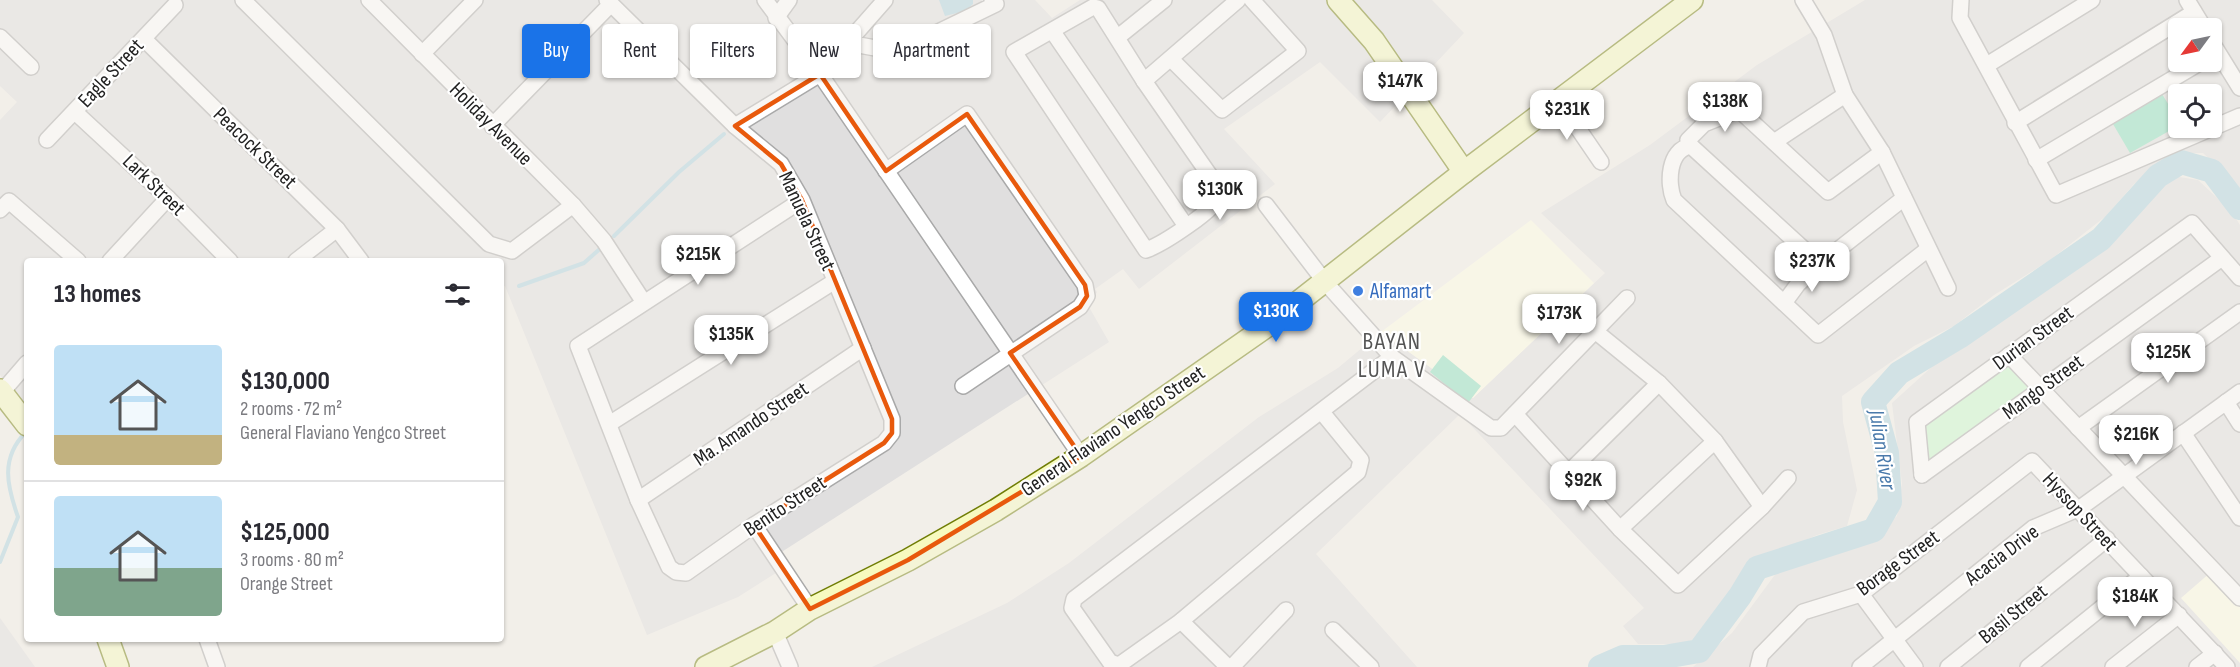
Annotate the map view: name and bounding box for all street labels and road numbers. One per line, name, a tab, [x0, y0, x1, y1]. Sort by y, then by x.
street label: Eagle Street	[73, 33, 149, 113]
street label: Holiday Avenue	[444, 77, 538, 171]
street label: Peacock Street	[208, 102, 302, 194]
street label: Lark Street	[117, 149, 191, 221]
street label: Manuela Street	[773, 167, 841, 275]
street label: Durian Street	[1988, 300, 2078, 376]
street label: Mango Street	[1998, 349, 2088, 425]
street label: General Flaviano Yengco Street	[1016, 360, 1210, 502]
street label: Ma. Amando Street	[689, 376, 813, 472]
street label: Hyssop Street	[2037, 467, 2123, 557]
street label: Benito Street	[739, 470, 831, 542]
street label: Acacia Drive	[1959, 519, 2044, 591]
street label: Borage Street	[1852, 525, 1944, 601]
street label: Basil Street	[1974, 579, 2052, 649]

